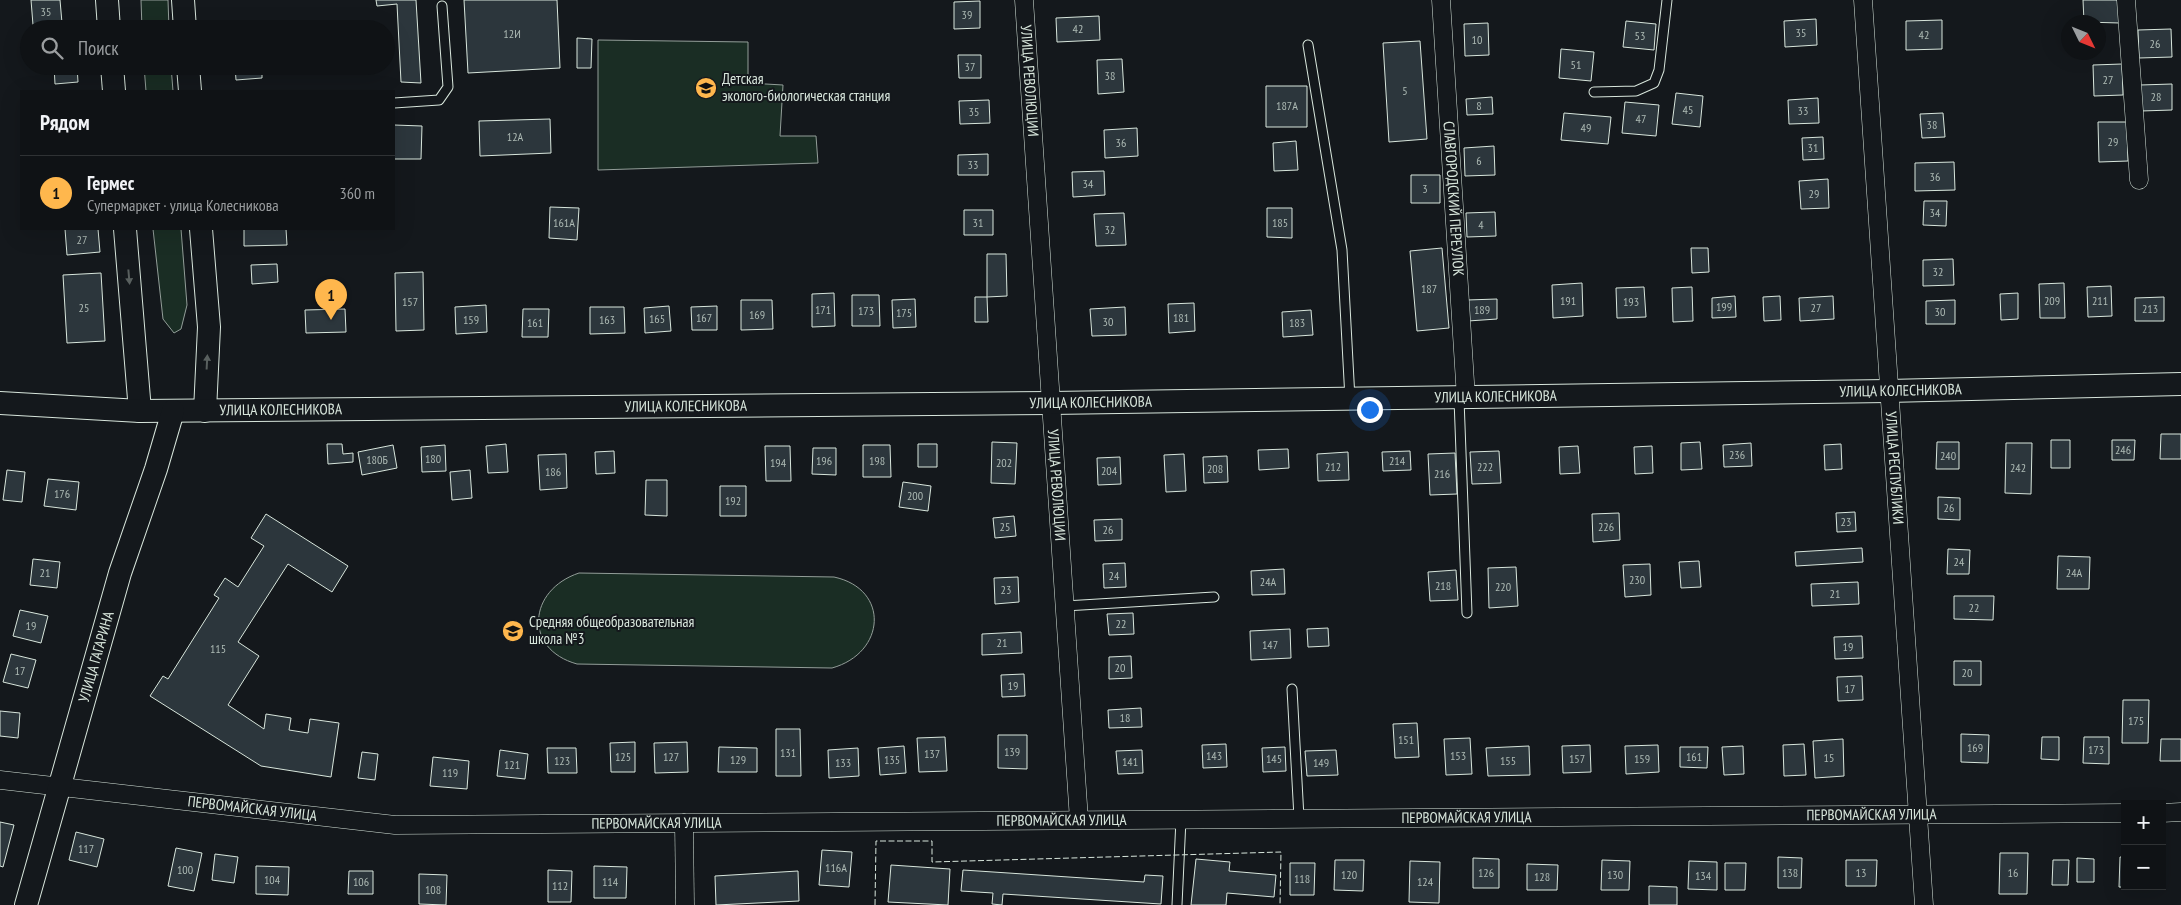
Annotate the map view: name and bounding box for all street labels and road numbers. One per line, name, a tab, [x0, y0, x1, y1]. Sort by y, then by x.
street label: УЛИЦА РЕВОЛЮЦИИ	[1017, 24, 1043, 137]
street label: СЛАВГОРОДСКИЙ ПЕРЕУЛОК	[1440, 120, 1468, 277]
street label: УЛИЦА КОЛЕСНИКОВА	[1839, 379, 1963, 401]
street label: УЛИЦА КОЛЕСНИКОВА	[1434, 386, 1558, 407]
street label: УЛИЦА КОЛЕСНИКОВА	[1029, 392, 1153, 412]
street label: УЛИЦА КОЛЕСНИКОВА	[624, 396, 748, 416]
street label: УЛИЦА КОЛЕСНИКОВА	[219, 399, 343, 419]
street label: УЛИЦА РЕСПУБЛИКИ	[1882, 411, 1908, 525]
street label: УЛИЦА РЕВОЛЮЦИИ	[1044, 428, 1070, 541]
street label: УЛИЦА ГАГАРИНА	[74, 608, 118, 704]
street label: ПЕРВОМАЙСКАЯ УЛИЦА	[187, 791, 319, 825]
street label: ПЕРВОМАЙСКАЯ УЛИЦА	[1806, 804, 1937, 824]
street label: ПЕРВОМАЙСКАЯ УЛИЦА	[1401, 807, 1532, 827]
street label: ПЕРВОМАЙСКАЯ УЛИЦА	[996, 810, 1127, 830]
street label: ПЕРВОМАЙСКАЯ УЛИЦА	[591, 813, 722, 833]

